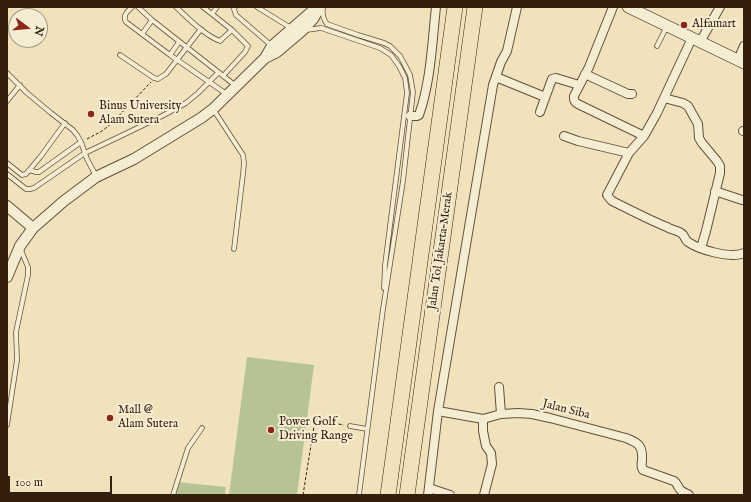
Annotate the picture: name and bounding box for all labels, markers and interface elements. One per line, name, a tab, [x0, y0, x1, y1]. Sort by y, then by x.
north arrow	[8, 8, 48, 48]
place label: Alfamart	[692, 18, 736, 32]
marker: Alfamart	[679, 20, 689, 30]
text: N	[31, 25, 47, 38]
place label: Binus University Alam Sutera	[99, 100, 182, 128]
marker: Binus University Alam Sutera	[86, 109, 96, 119]
street label: Jalan Tol Jakarta–Merak	[426, 191, 456, 311]
street label: Jalan Siba	[541, 397, 591, 423]
place label: Mall @ Alam Sutera	[118, 404, 178, 432]
marker: Mall @ Alam Sutera	[105, 413, 115, 423]
place label: Power Golf Driving Range	[279, 416, 353, 444]
marker: Power Golf Driving Range	[266, 425, 276, 435]
scale bar	[10, 468, 114, 494]
text: 100 m	[15, 475, 43, 490]

